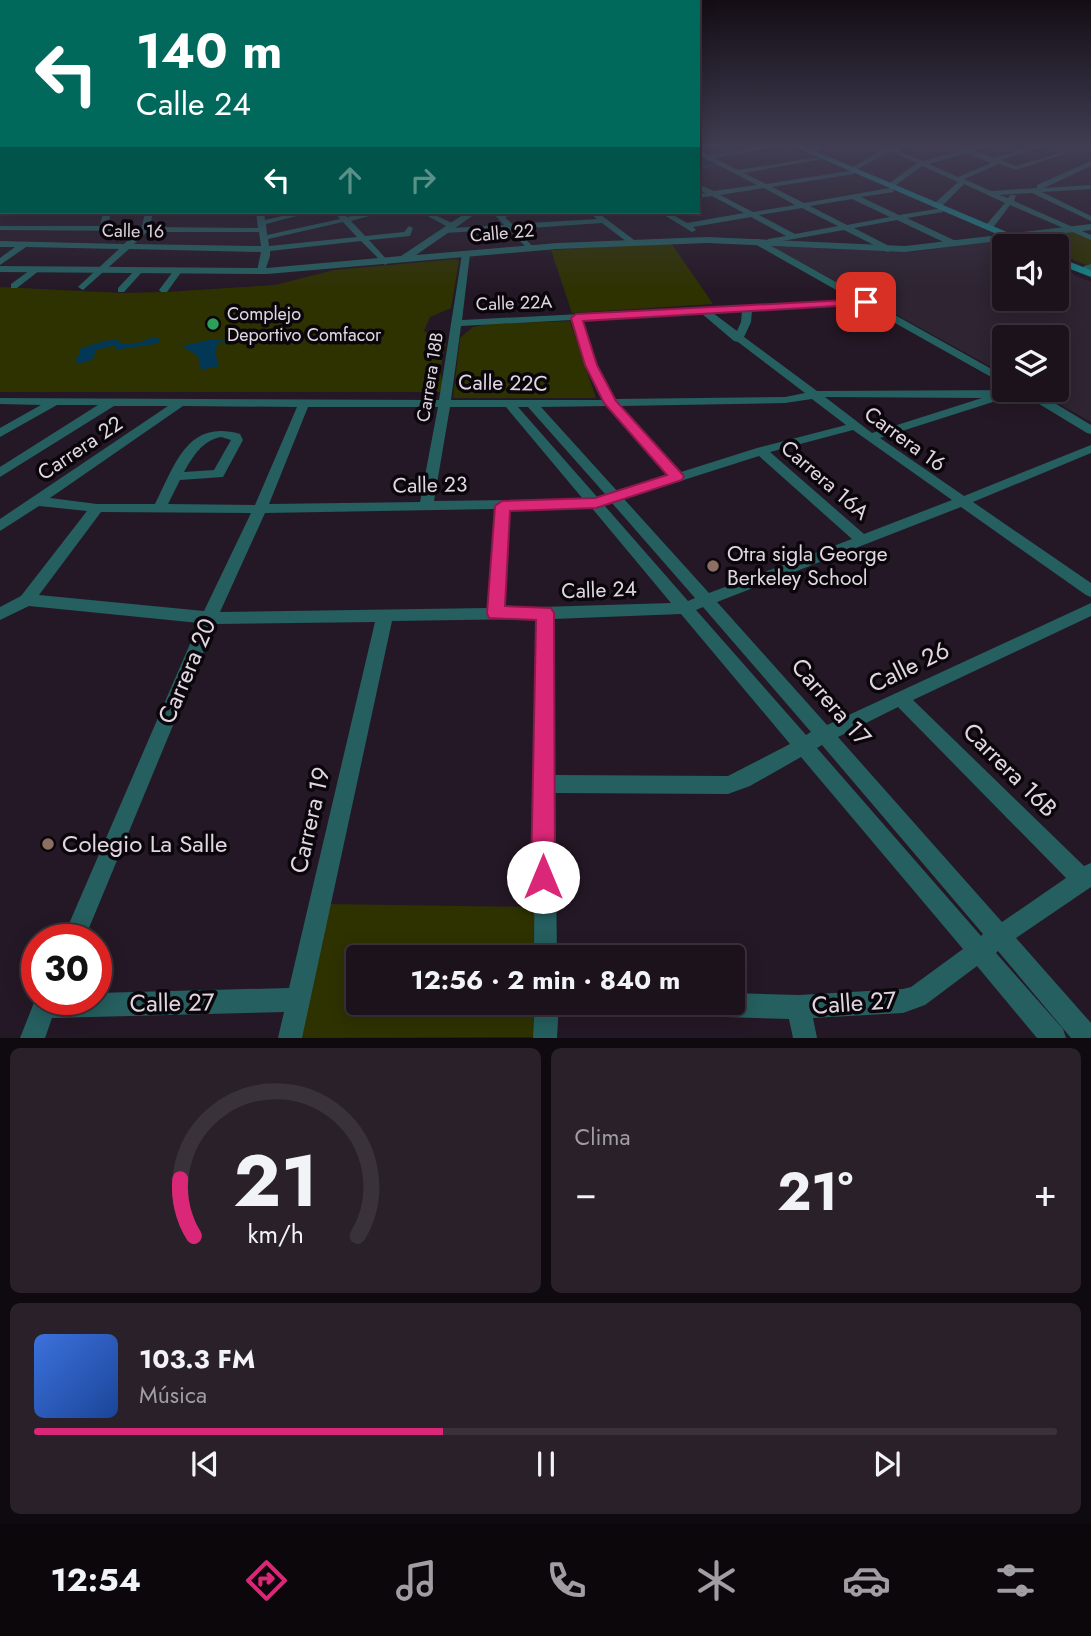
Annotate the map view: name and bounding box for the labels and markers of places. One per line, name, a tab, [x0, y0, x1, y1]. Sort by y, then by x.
pin	[836, 272, 896, 332]
place label: Complejo Deportivo Comfacor	[227, 301, 382, 348]
marker: Complejo Deportivo Comfacor	[205, 316, 221, 332]
place label: Otra sigla George Berkeley School	[727, 539, 888, 593]
marker: Otra sigla George Berkeley School	[705, 558, 721, 574]
place label: Colegio La Salle	[62, 826, 227, 861]
marker: Colegio La Salle	[40, 836, 56, 852]

